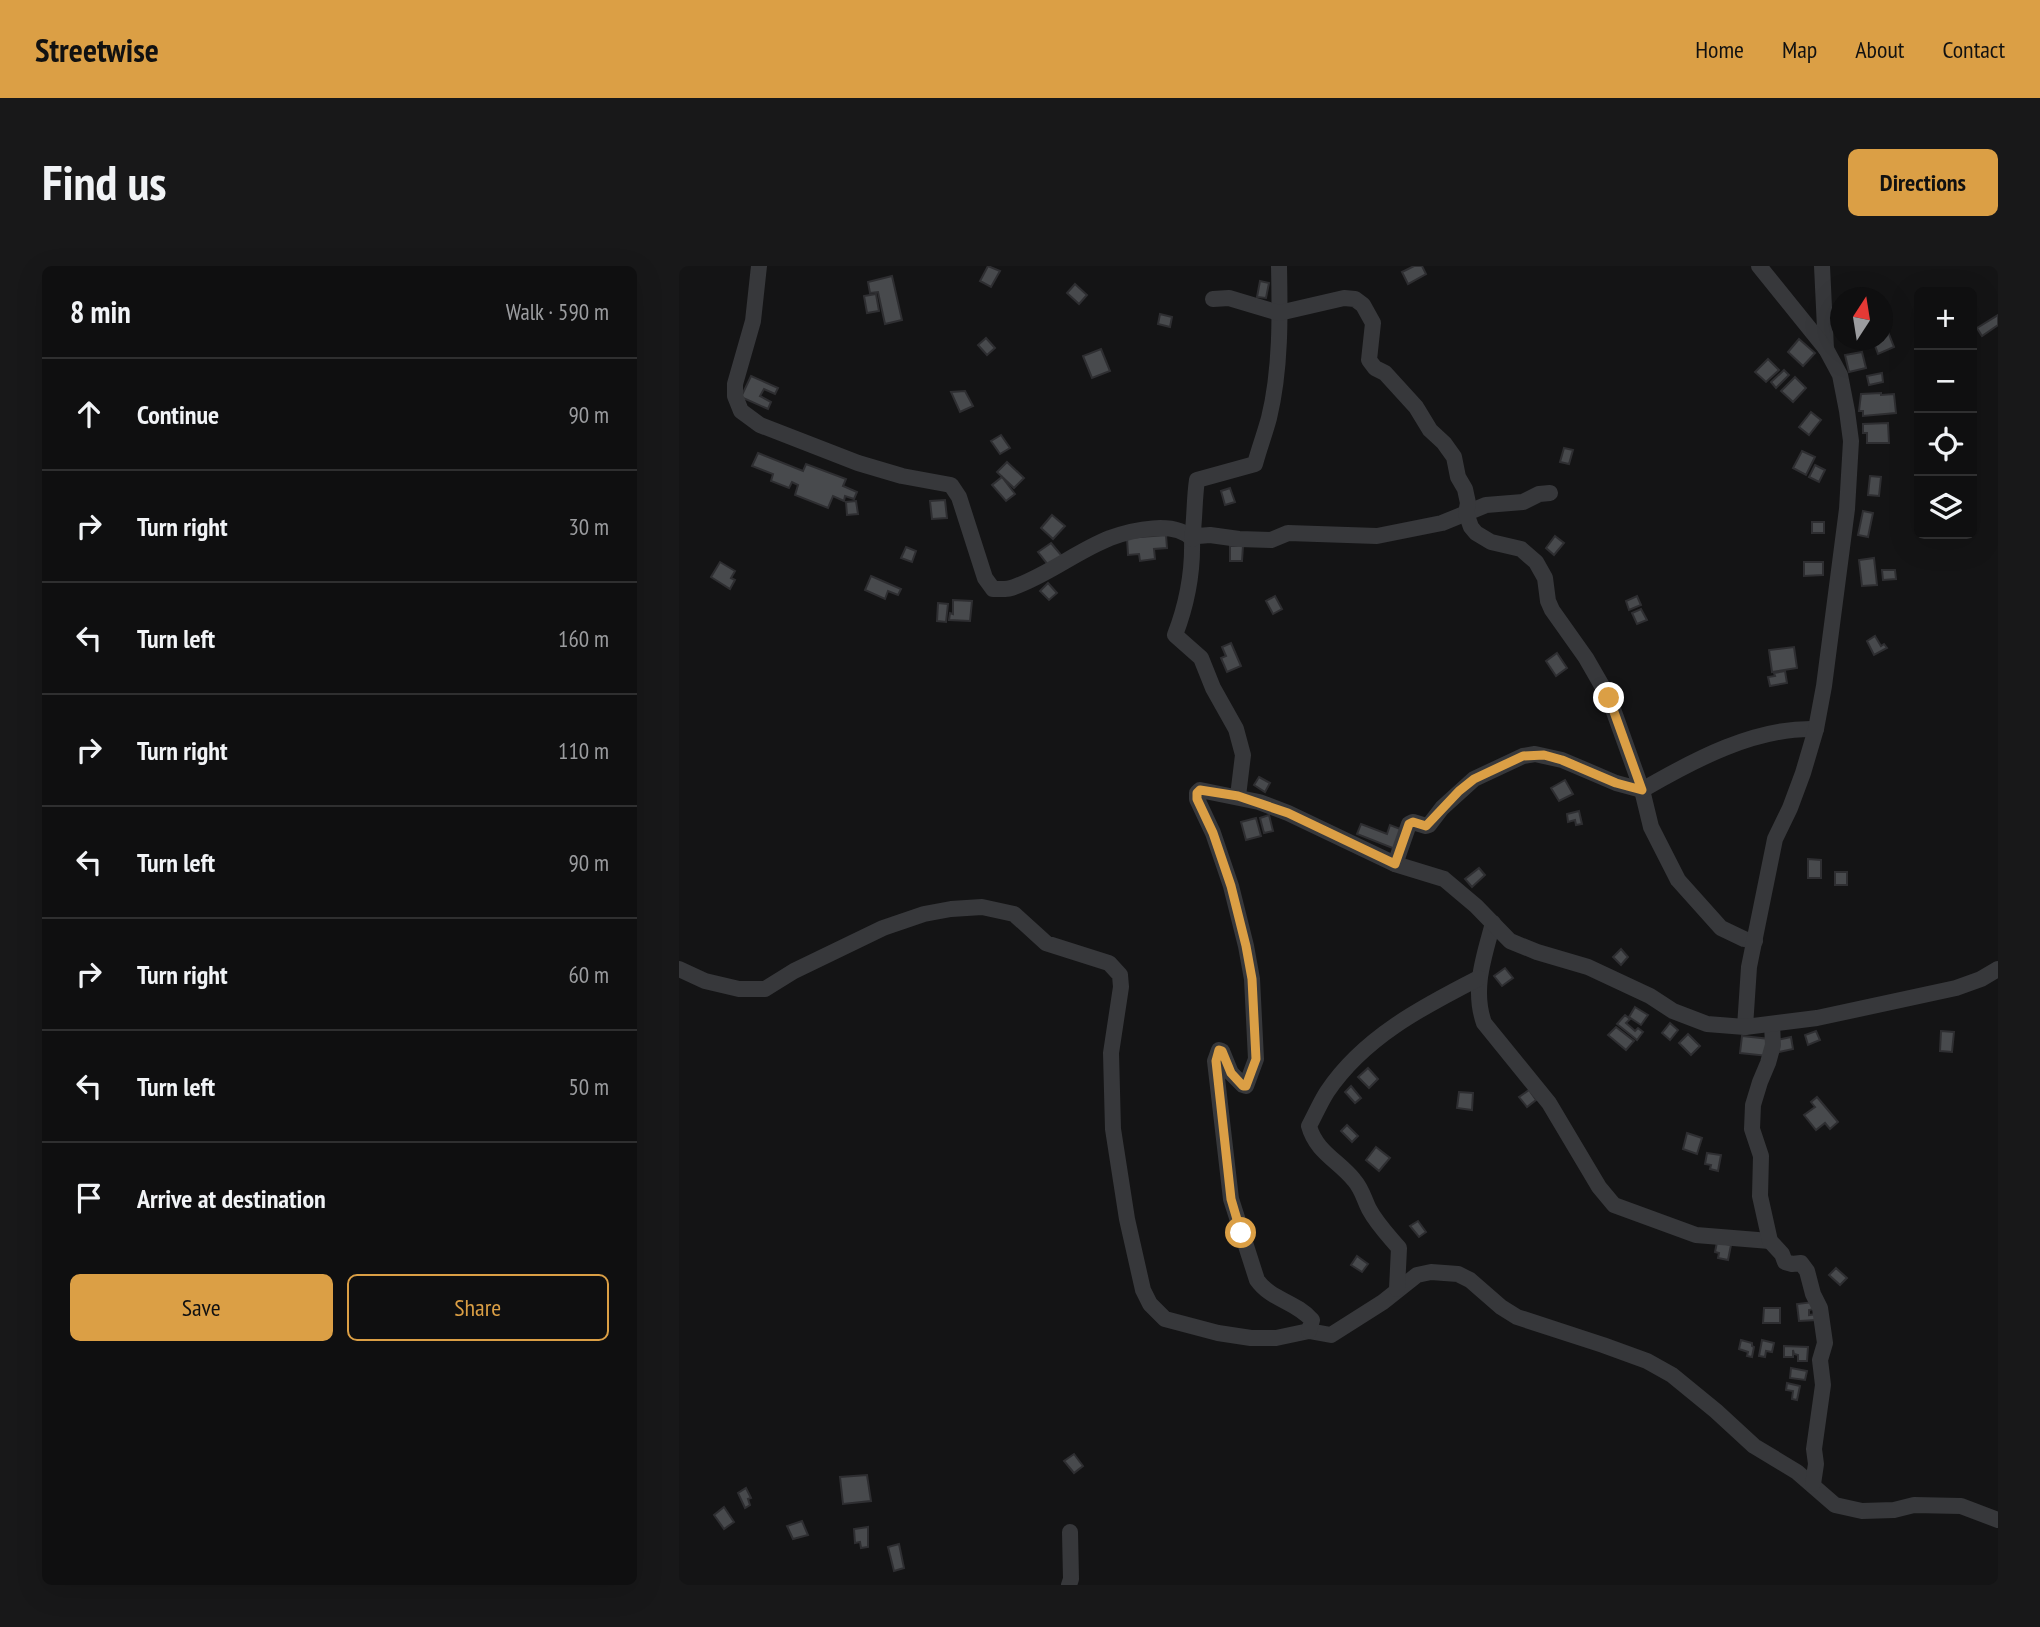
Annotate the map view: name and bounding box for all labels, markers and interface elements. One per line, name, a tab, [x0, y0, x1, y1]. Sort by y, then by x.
text: Streetwise	[35, 28, 159, 71]
text: Home	[1695, 34, 1744, 65]
text: Map	[1782, 34, 1817, 65]
text: About	[1855, 34, 1904, 65]
text: Contact	[1942, 34, 2005, 65]
button: Directions	[1848, 149, 1998, 216]
text: Find us	[42, 150, 166, 214]
north arrow	[1830, 287, 1893, 350]
map controls	[1914, 287, 1977, 539]
button: +	[1914, 287, 1977, 350]
text: 8 min	[70, 292, 131, 331]
text: Walk · 590 m	[506, 297, 609, 326]
button: −	[1914, 350, 1977, 413]
icon: ahead	[70, 395, 108, 433]
text: Continue	[137, 398, 219, 431]
text: 90 m	[568, 400, 609, 429]
button: locate	[1914, 413, 1977, 476]
button: layers	[1914, 476, 1977, 539]
icon: right	[70, 507, 108, 545]
text: Turn right	[137, 510, 228, 543]
text: 30 m	[568, 512, 609, 541]
icon: left	[70, 619, 108, 657]
text: Turn left	[137, 622, 215, 655]
text: 160 m	[558, 624, 609, 653]
route end	[1593, 682, 1624, 713]
icon: right	[70, 731, 108, 769]
text: Turn right	[137, 734, 228, 767]
text: 110 m	[558, 736, 609, 765]
icon: left	[70, 843, 108, 881]
text: Turn left	[137, 846, 215, 879]
text: 90 m	[568, 848, 609, 877]
icon: right	[70, 955, 108, 993]
text: Turn right	[137, 958, 228, 991]
text: 60 m	[568, 960, 609, 989]
icon: left	[70, 1067, 108, 1105]
text: Turn left	[137, 1070, 215, 1103]
text: 50 m	[568, 1072, 609, 1101]
icon: arrive	[70, 1179, 108, 1217]
text: Arrive at destination	[137, 1182, 326, 1215]
route start	[1225, 1217, 1256, 1248]
button: Save	[70, 1274, 333, 1341]
button: Share	[347, 1274, 609, 1341]

